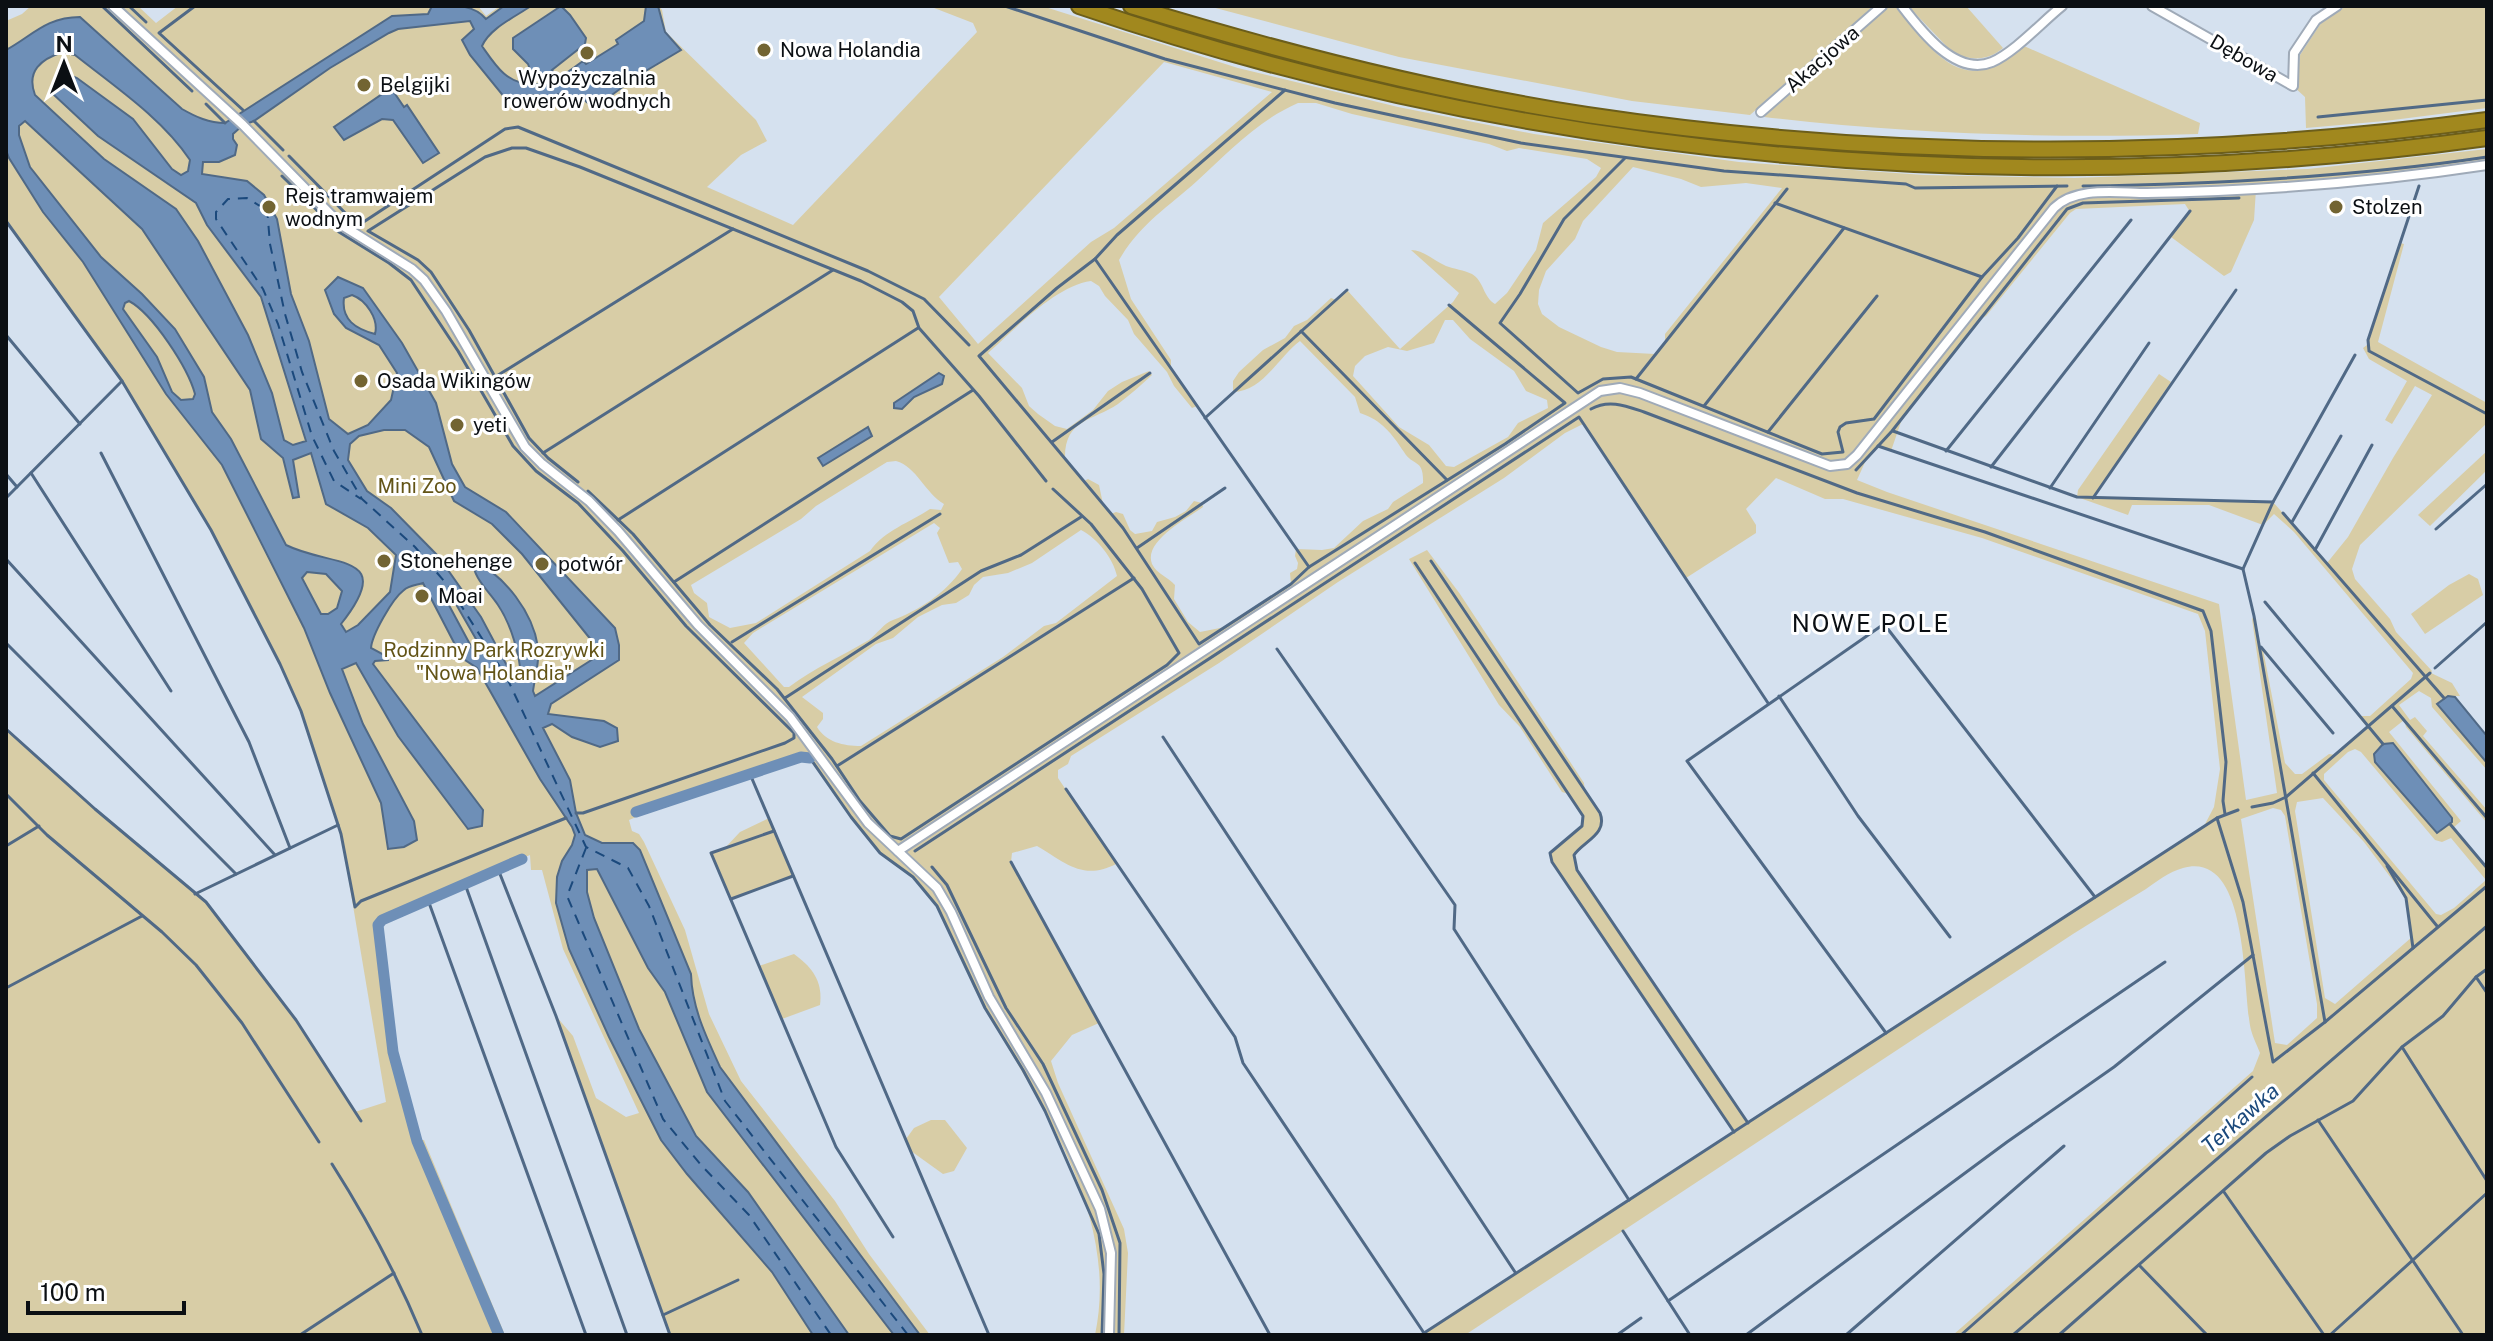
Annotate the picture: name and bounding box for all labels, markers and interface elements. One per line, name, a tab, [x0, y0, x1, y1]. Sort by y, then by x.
street label: Akacjowa	[1780, 20, 1864, 98]
north arrow	[24, 24, 104, 104]
street label: Dębowa	[2206, 29, 2282, 87]
text: N	[55, 31, 73, 57]
place label: Nowa Holandia	[780, 38, 921, 62]
marker: Nowa Holandia	[755, 41, 773, 59]
marker: Wypożyczalnia rowerów wodnych	[578, 44, 596, 62]
place label: Wypożyczalnia rowerów wodnych	[503, 66, 671, 113]
place label: Belgijki	[380, 73, 450, 97]
marker: Belgijki	[355, 76, 373, 94]
place label: Rejs tramwajem wodnym	[285, 184, 433, 231]
place label: Stolzen	[2352, 195, 2422, 219]
marker: Rejs tramwajem wodnym	[260, 198, 278, 216]
marker: Stolzen	[2327, 198, 2345, 216]
place label: Osada Wikingów	[377, 369, 531, 393]
marker: Osada Wikingów	[352, 372, 370, 390]
place label: yeti	[473, 413, 507, 437]
marker: yeti	[448, 416, 466, 434]
park label: Mini Zoo	[377, 474, 457, 498]
place label: Stonehenge	[400, 549, 513, 573]
marker: Stonehenge	[375, 552, 393, 570]
place label: potwór	[558, 552, 623, 576]
marker: potwór	[533, 555, 551, 573]
place label: Moai	[438, 584, 483, 608]
marker: Moai	[413, 587, 431, 605]
district label: NOWE POLE	[1792, 609, 1950, 637]
park label: Rodzinny Park Rozrywki "Nowa Holandia"	[383, 638, 605, 685]
water label: Terkawka	[2196, 1077, 2284, 1159]
scale bar	[28, 1265, 184, 1315]
text: 100 m	[40, 1278, 106, 1306]

